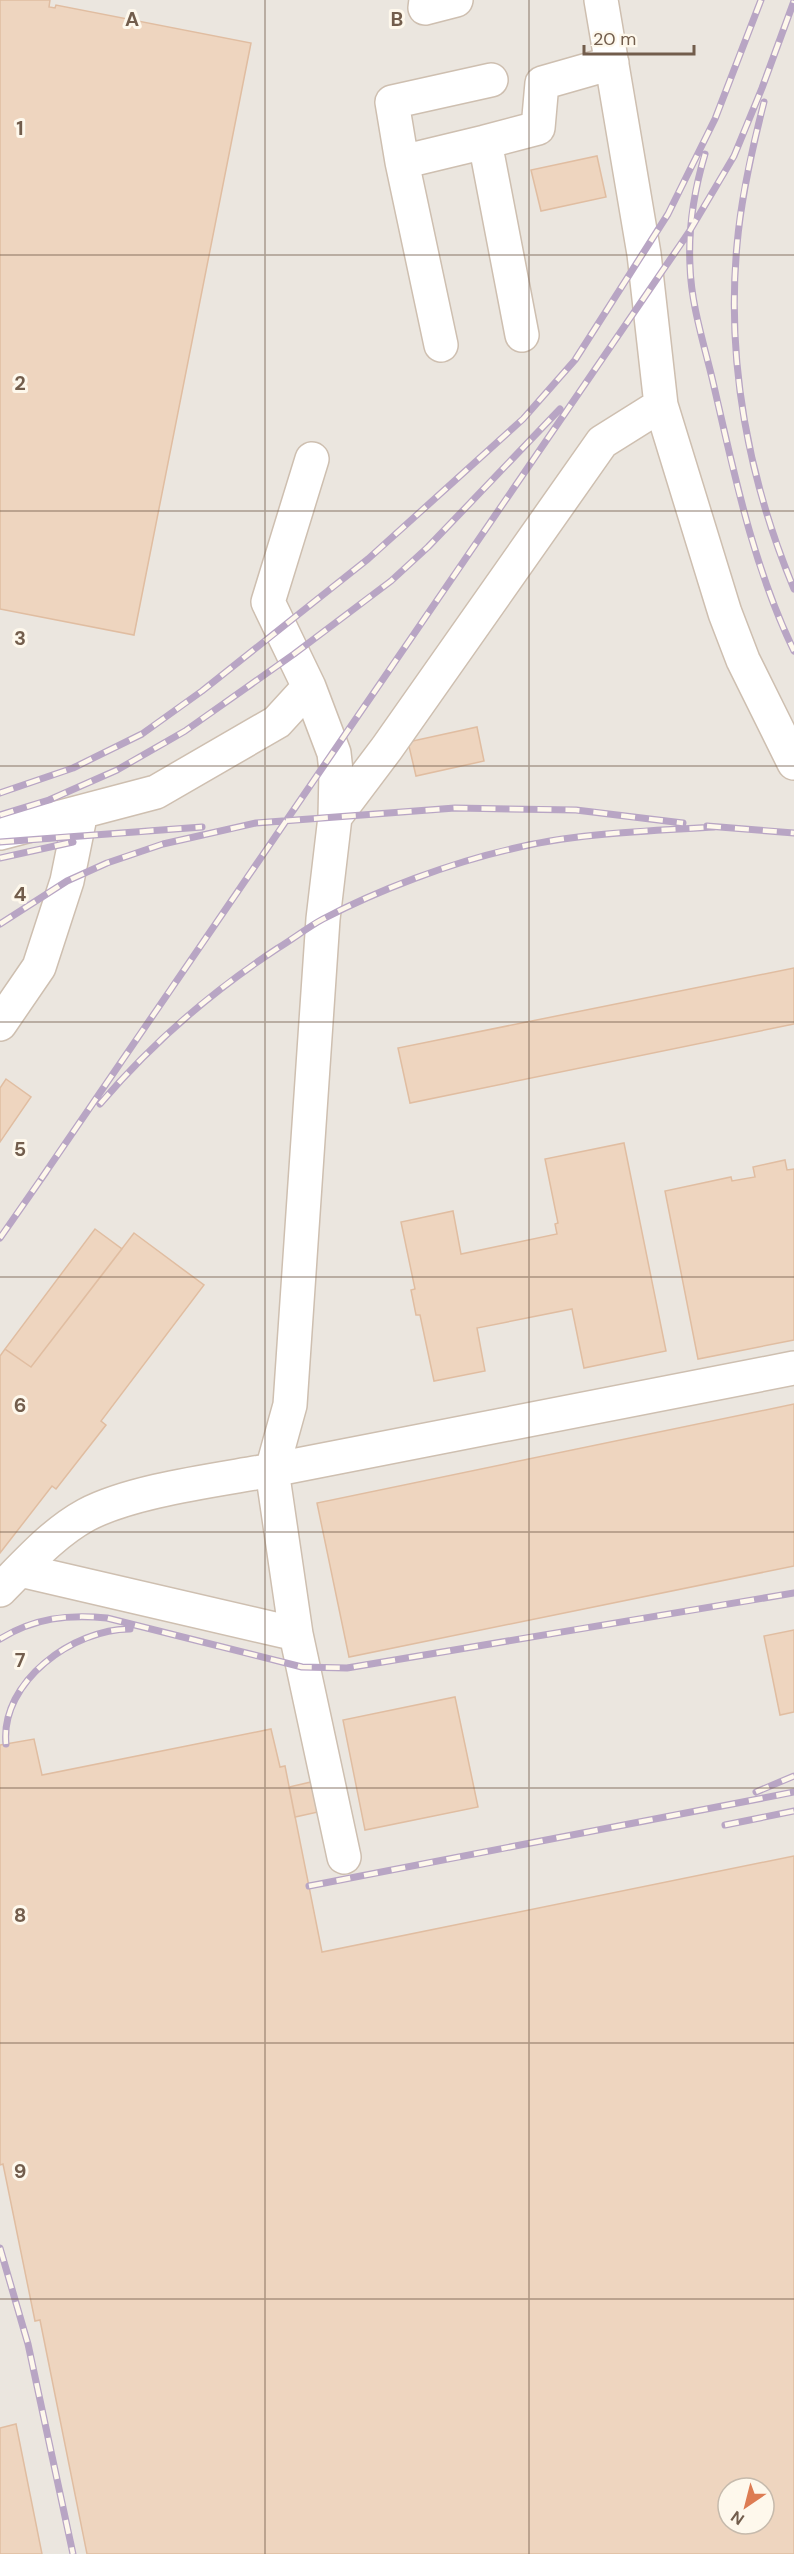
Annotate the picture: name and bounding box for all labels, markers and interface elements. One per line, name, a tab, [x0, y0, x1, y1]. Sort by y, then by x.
text: A	[125, 6, 139, 32]
text: B	[391, 6, 403, 32]
scale bar	[584, 18, 694, 56]
text: 20 m	[593, 27, 636, 51]
text: 1	[16, 115, 24, 141]
text: 2	[14, 370, 26, 396]
text: 3	[14, 625, 26, 651]
text: 4	[14, 881, 27, 907]
text: 5	[14, 1136, 26, 1162]
text: 6	[14, 1392, 26, 1418]
text: 7	[15, 1647, 26, 1673]
text: 8	[14, 1902, 26, 1928]
text: 9	[14, 2158, 26, 2184]
north arrow	[716, 2476, 776, 2536]
text: N	[727, 2506, 748, 2530]

